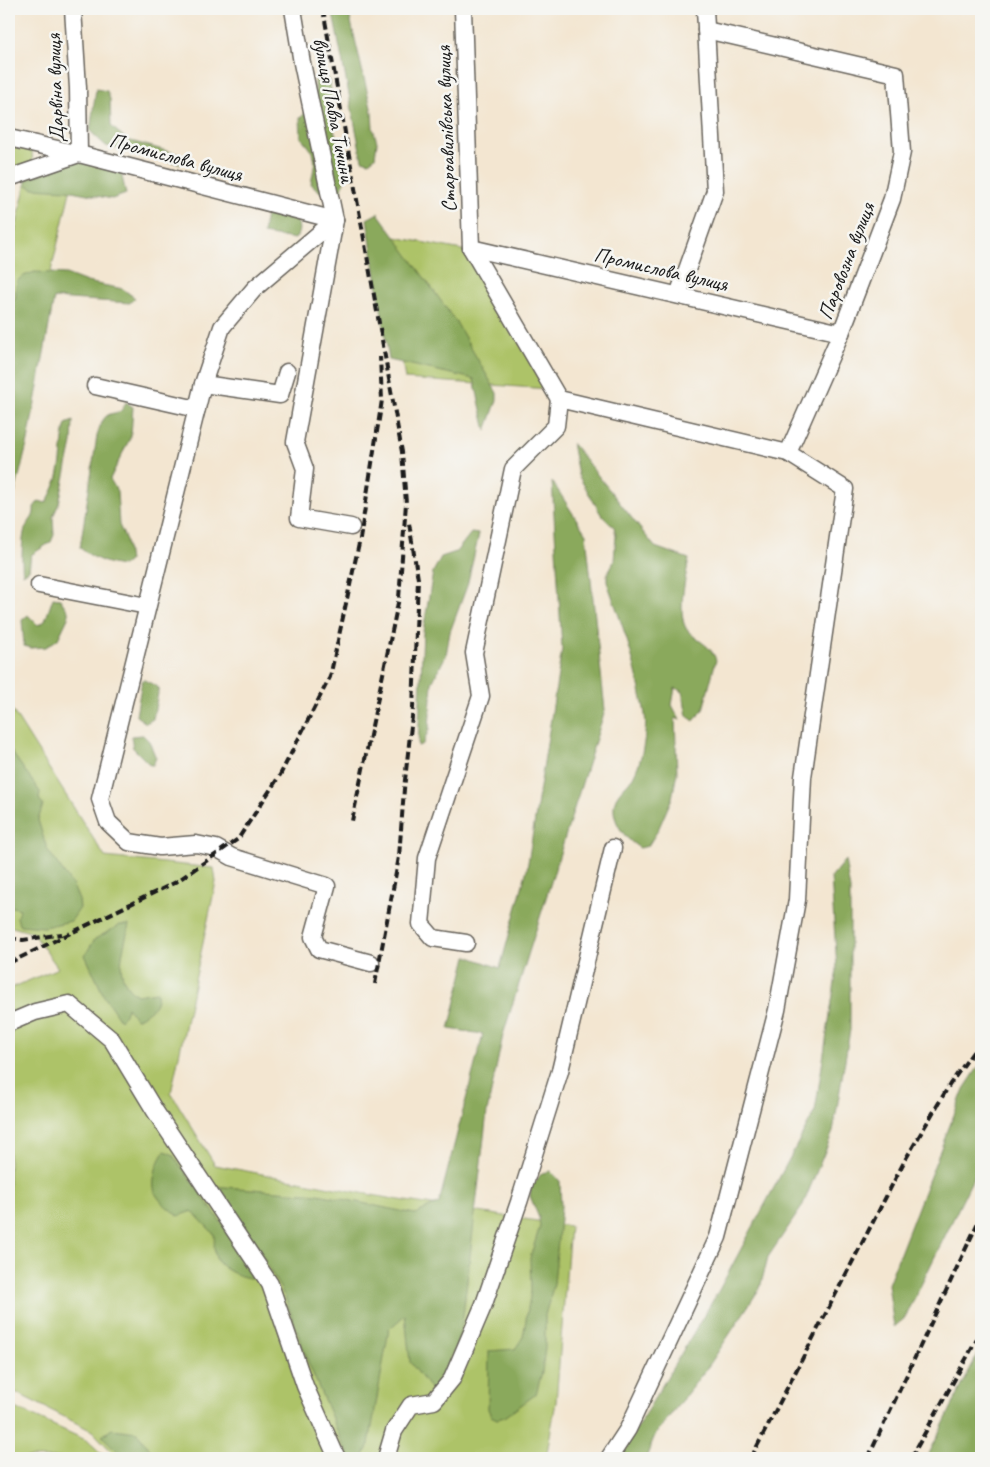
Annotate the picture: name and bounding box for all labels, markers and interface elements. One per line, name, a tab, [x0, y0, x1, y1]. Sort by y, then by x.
street label: Дарвіна вулиця	[40, 32, 70, 143]
street label: вулиця Павла Тичини	[307, 35, 361, 186]
street label: Староавилівська вулиця	[430, 44, 462, 213]
street label: Промислова вулиця	[107, 127, 247, 188]
street label: Паровозна вулиця	[812, 198, 881, 323]
street label: Промислова вулиця	[592, 241, 732, 297]

